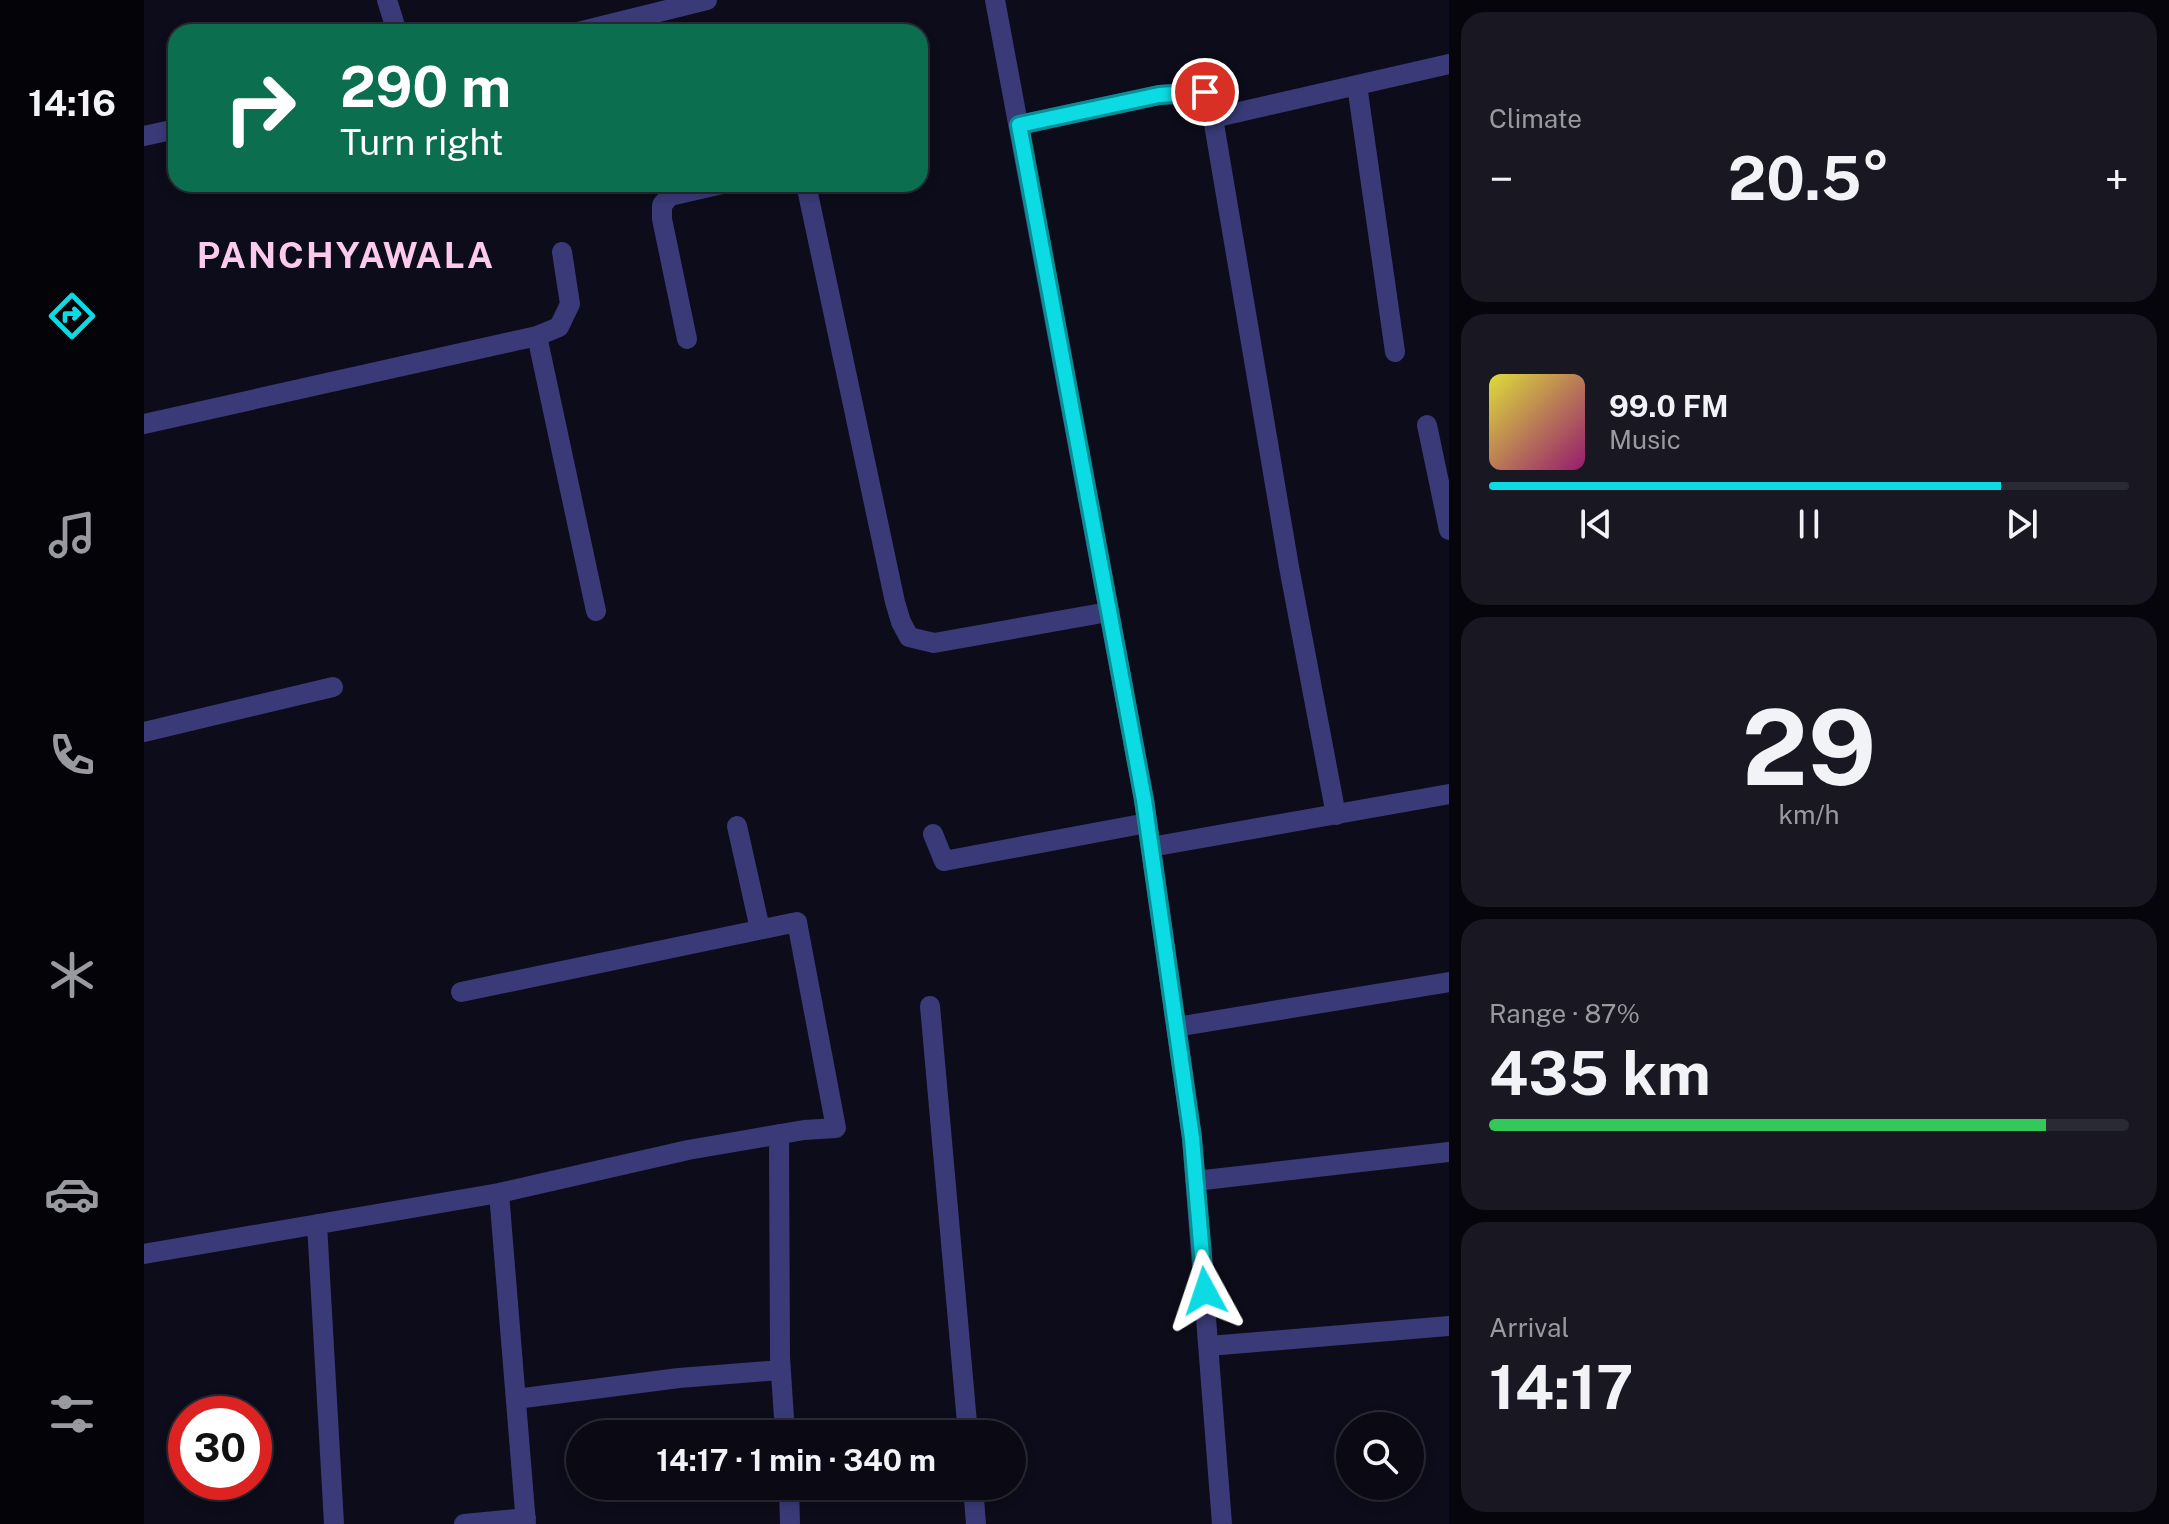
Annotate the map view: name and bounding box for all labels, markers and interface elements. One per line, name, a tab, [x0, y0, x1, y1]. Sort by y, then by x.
text: 290 m	[340, 54, 511, 120]
icon: right	[208, 56, 312, 160]
pin	[1171, 58, 1239, 126]
icon: arrive	[1183, 70, 1227, 114]
text: 14:16	[28, 82, 116, 124]
text: Climate	[1489, 103, 1582, 134]
text: Turn right	[340, 121, 503, 163]
text: 20.5°	[1728, 143, 1890, 214]
text: −	[1489, 153, 1513, 205]
text: +	[2105, 153, 2129, 205]
district label: PANCHYAWALA	[197, 234, 495, 276]
icon: directions	[44, 288, 100, 344]
text: 99.0 FM	[1609, 388, 1729, 424]
text: Music	[1609, 424, 1681, 455]
icon: previous	[1574, 502, 1618, 546]
icon: pause	[1787, 502, 1831, 546]
icon: next	[2000, 502, 2044, 546]
icon: music	[44, 507, 100, 563]
text: 29	[1742, 686, 1876, 808]
icon: phone	[44, 727, 100, 783]
text: km/h	[1778, 799, 1840, 830]
icon: climate	[44, 947, 100, 1003]
text: Range · 87%	[1489, 998, 1640, 1029]
text: 435 km	[1489, 1038, 1711, 1109]
icon: car	[44, 1166, 100, 1222]
position arrow	[1163, 1249, 1247, 1333]
text: Arrival	[1489, 1312, 1569, 1343]
text: 14:17	[1489, 1352, 1633, 1423]
icon: filters	[44, 1386, 100, 1442]
speed limit sign: 30	[168, 1396, 272, 1500]
map controls	[1336, 1412, 1424, 1500]
button: search	[1336, 1412, 1424, 1500]
text: 14:17 · 1 min · 340 m	[656, 1442, 936, 1478]

